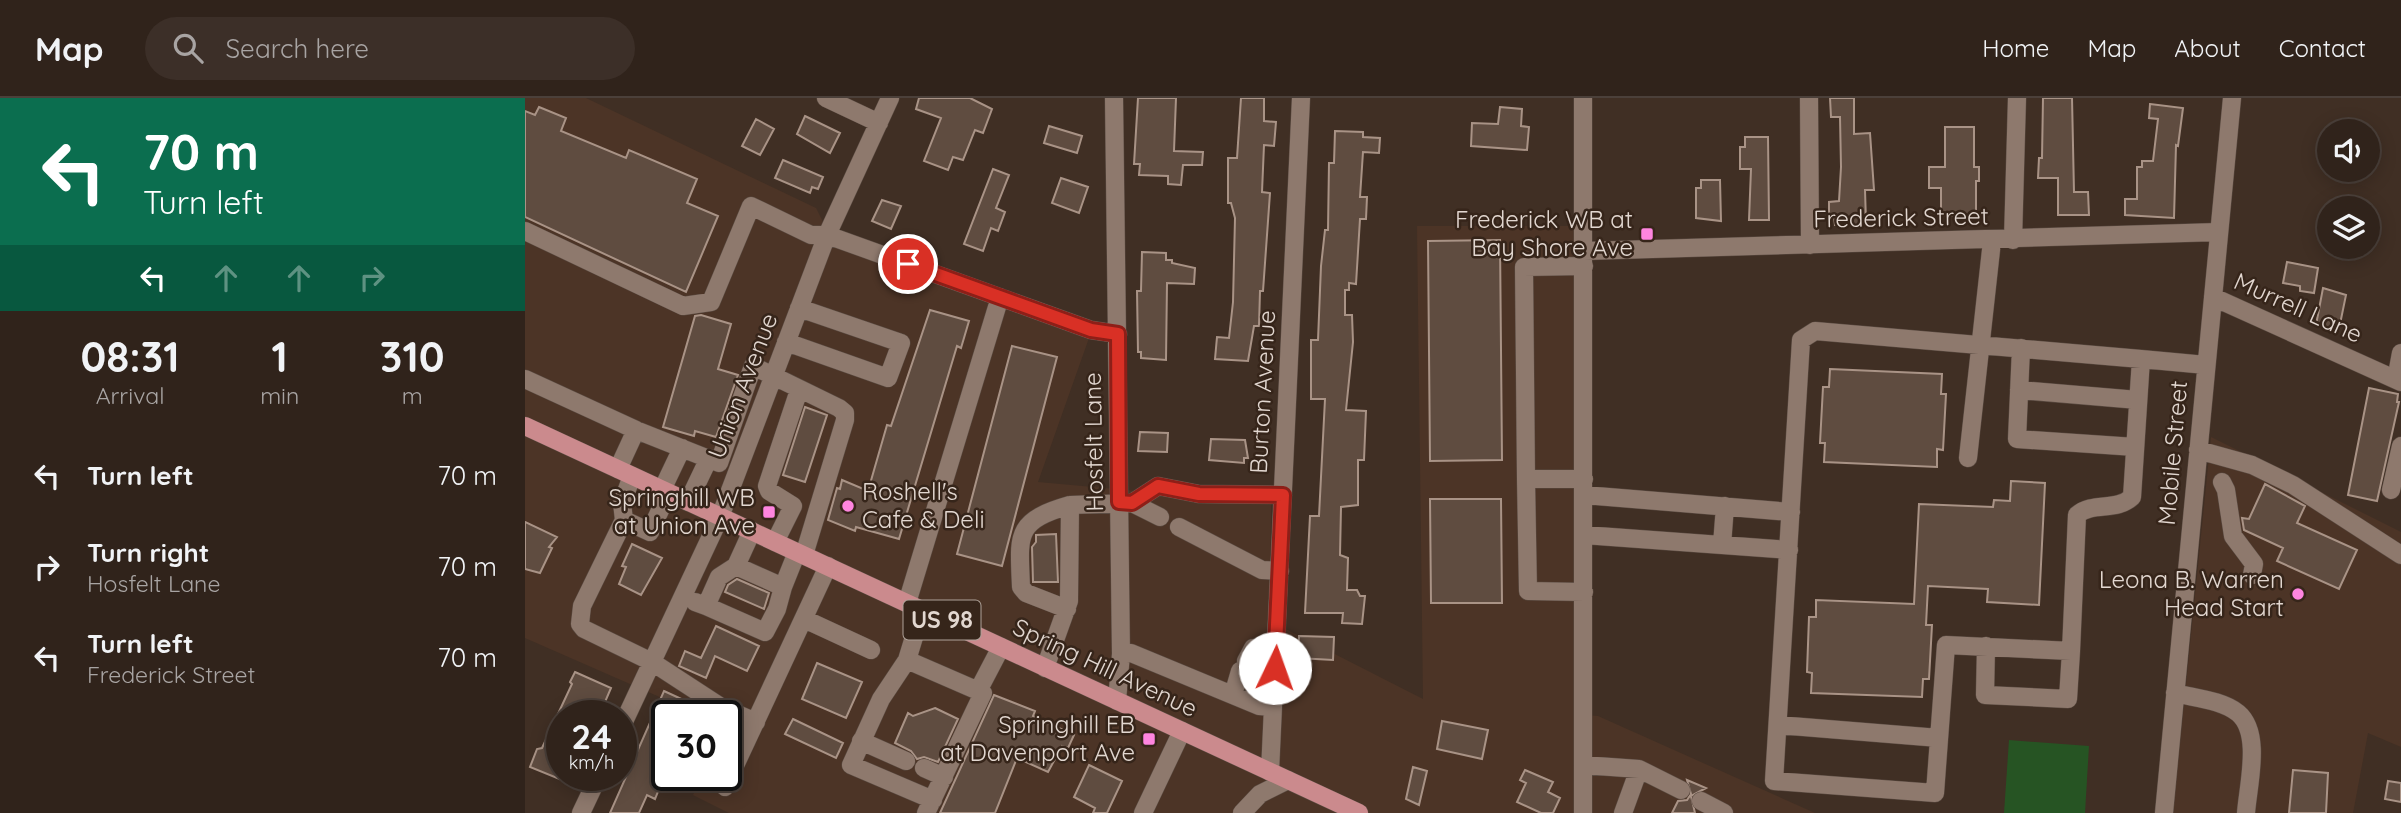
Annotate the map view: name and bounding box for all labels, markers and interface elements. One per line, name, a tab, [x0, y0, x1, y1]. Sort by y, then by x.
search box	[145, 17, 635, 80]
text: Map	[35, 28, 103, 69]
icon: search	[169, 29, 207, 67]
text: Search here	[225, 32, 369, 65]
text: Home	[1982, 33, 2049, 63]
text: Map	[2087, 33, 2136, 63]
text: About	[2174, 33, 2241, 63]
text: Contact	[2279, 33, 2366, 63]
map controls	[2317, 119, 2380, 259]
button: sound	[2317, 119, 2380, 182]
text: 70 m	[143, 121, 259, 182]
icon: left	[28, 126, 119, 217]
text: Turn left	[143, 182, 264, 222]
button: layers	[2317, 196, 2380, 259]
street label: Frederick Street	[1813, 200, 1989, 234]
place label: Frederick WB at Bay Shore Ave	[1455, 204, 1633, 262]
marker: Frederick WB at Bay Shore Ave	[1639, 226, 1655, 242]
pin	[878, 234, 938, 294]
icon: arrive	[889, 245, 927, 283]
icon: left	[134, 259, 172, 297]
icon: ahead	[207, 259, 245, 297]
icon: ahead	[280, 259, 318, 297]
icon: right	[353, 259, 391, 297]
street label: Murrell Lane	[2230, 265, 2367, 349]
street label: Union Avenue	[701, 309, 784, 462]
street label: Burton Avenue	[1243, 310, 1281, 474]
text: 08:31	[80, 330, 180, 383]
text: 1	[272, 330, 288, 383]
text: 310	[380, 330, 445, 383]
street label: Hosfelt Lane	[1077, 372, 1109, 512]
street label: Mobile Street	[2151, 379, 2193, 526]
text: Arrival	[96, 381, 165, 410]
text: min	[260, 381, 299, 410]
text: m	[402, 381, 423, 410]
icon: left	[28, 457, 66, 495]
text: Turn left	[87, 459, 194, 492]
text: 70 m	[437, 459, 497, 492]
place label: Roshell's Cafe & Deli	[862, 476, 985, 534]
place label: Springhill WB at Union Ave	[609, 482, 755, 540]
marker: Roshell's Cafe & Deli	[840, 498, 856, 514]
marker: Springhill WB at Union Ave	[761, 504, 777, 520]
text: Turn right	[87, 536, 209, 569]
icon: right	[28, 548, 66, 586]
text: 70 m	[437, 550, 497, 583]
place label: Leona B. Warren Head Start	[2099, 564, 2284, 622]
text: Hosfelt Lane	[87, 569, 220, 598]
marker: Leona B. Warren Head Start	[2290, 586, 2306, 602]
road number: US 98	[903, 600, 981, 640]
street label: Spring Hill Avenue	[1008, 611, 1202, 723]
text: Turn left	[87, 627, 194, 660]
position arrow	[1238, 631, 1312, 705]
icon: left	[28, 639, 66, 677]
text: 70 m	[437, 641, 497, 674]
text: Frederick Street	[87, 660, 255, 689]
speed limit sign: 30	[651, 700, 742, 791]
place label: Springhill EB at Davenport Ave	[940, 709, 1135, 767]
text: 24	[571, 714, 612, 758]
marker: Springhill EB at Davenport Ave	[1141, 731, 1157, 747]
text: km/h	[569, 751, 614, 774]

